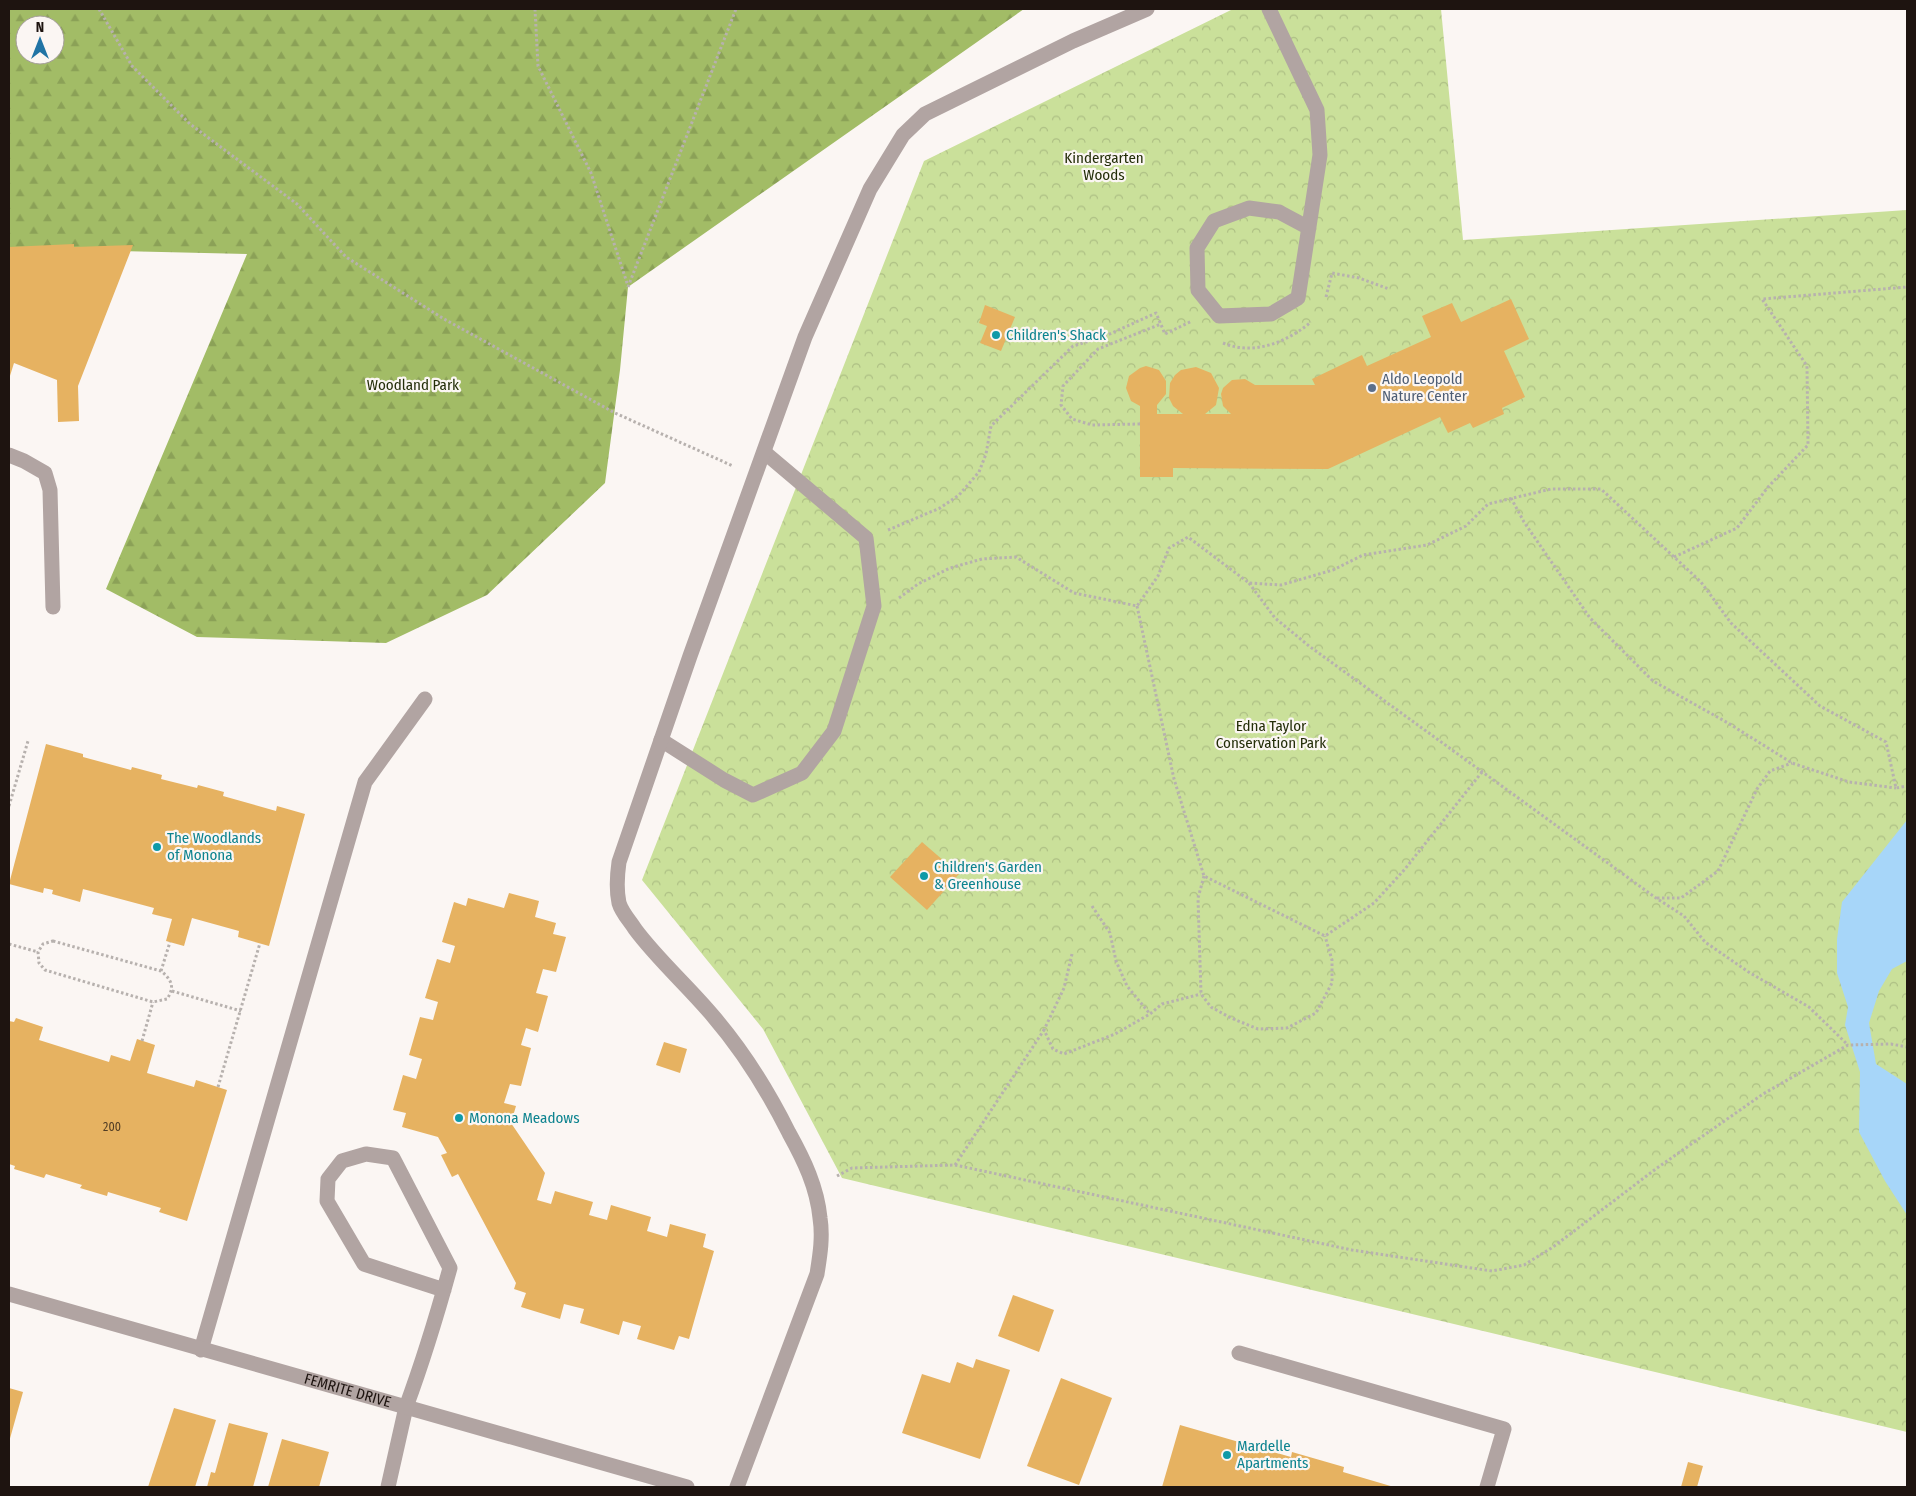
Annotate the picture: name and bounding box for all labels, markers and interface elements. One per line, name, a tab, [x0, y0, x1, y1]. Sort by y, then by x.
north arrow	[15, 15, 65, 65]
text: N	[36, 19, 44, 36]
park label: Kindergarten Woods	[1064, 149, 1144, 184]
place label: Children's Shack	[1006, 326, 1106, 344]
marker: Children's Shack	[990, 329, 1002, 341]
place label: Aldo Leopold Nature Center	[1382, 370, 1468, 405]
park label: Woodland Park	[367, 376, 459, 394]
marker: Aldo Leopold Nature Center	[1366, 382, 1378, 394]
park label: Edna Taylor Conservation Park	[1216, 717, 1326, 752]
place label: The Woodlands of Monona	[167, 829, 261, 864]
marker: The Woodlands of Monona	[151, 841, 163, 853]
place label: Children's Garden & Greenhouse	[934, 858, 1042, 893]
marker: Children's Garden & Greenhouse	[918, 870, 930, 882]
place label: Monona Meadows	[469, 1109, 580, 1127]
marker: Monona Meadows	[453, 1112, 465, 1124]
house number: 200	[103, 1120, 121, 1134]
street label: FEMRITE DRIVE	[302, 1369, 393, 1411]
place label: Mardelle Apartments	[1237, 1437, 1308, 1472]
marker: Mardelle Apartments	[1221, 1449, 1233, 1461]

